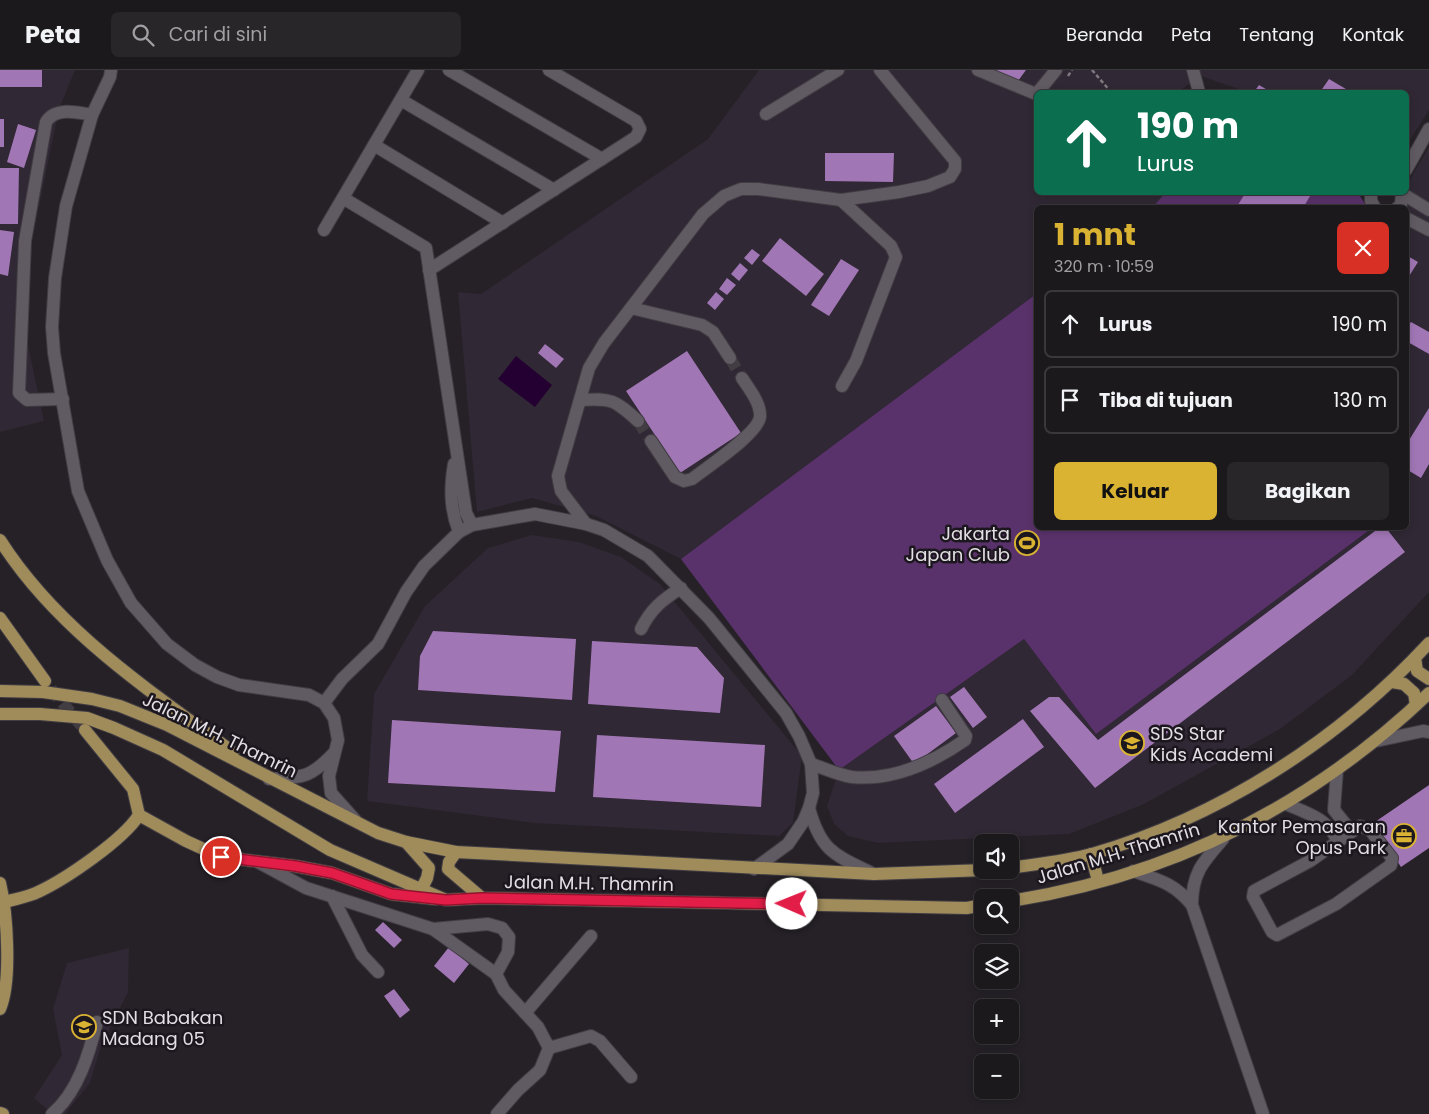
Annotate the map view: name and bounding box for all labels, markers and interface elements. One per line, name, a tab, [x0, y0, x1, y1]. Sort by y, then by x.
search box	[111, 12, 461, 57]
text: Peta	[25, 18, 81, 51]
icon: search	[129, 21, 157, 49]
text: Cari di sini	[169, 21, 267, 48]
text: Beranda	[1066, 22, 1143, 47]
text: Peta	[1171, 22, 1211, 47]
text: Tentang	[1239, 22, 1314, 47]
text: Kontak	[1342, 22, 1404, 47]
text: 190 m	[1137, 101, 1239, 150]
icon: ahead	[1054, 110, 1119, 175]
text: Lurus	[1137, 148, 1194, 179]
text: 1 mnt	[1054, 213, 1136, 256]
button: close	[1337, 222, 1389, 274]
text: 320 m · 10:59	[1054, 255, 1154, 278]
icon: ahead	[1056, 310, 1084, 338]
text: Lurus	[1099, 311, 1152, 338]
text: 190 m	[1332, 311, 1387, 338]
icon: arrive	[1056, 386, 1084, 414]
text: Tiba di tujuan	[1099, 387, 1233, 414]
text: 130 m	[1333, 387, 1387, 414]
button: Keluar	[1054, 462, 1217, 520]
button: Bagikan	[1227, 462, 1389, 520]
place label: Jakarta Japan Club	[906, 521, 1010, 567]
sports icon: Jakarta Japan Club	[1014, 530, 1040, 556]
street label: Jalan M.H. Thamrin	[138, 687, 302, 783]
place label: SDS Star Kids Academi	[1150, 721, 1273, 767]
school or university icon: SDS Star Kids Academi	[1119, 730, 1145, 756]
place label: Kantor Pemasaran Opus Park	[1218, 814, 1387, 860]
street label: Jalan M.H. Thamrin	[1033, 816, 1203, 890]
office icon: Kantor Pemasaran Opus Park	[1391, 823, 1417, 849]
map controls	[974, 834, 1019, 1099]
button: sound	[974, 834, 1019, 879]
pin	[200, 836, 242, 878]
icon: arrive	[207, 843, 235, 871]
street label: Jalan M.H. Thamrin	[504, 869, 674, 897]
position arrow	[765, 877, 817, 929]
button: search	[974, 889, 1019, 934]
button: layers	[974, 944, 1019, 989]
button: +	[974, 999, 1019, 1044]
place label: SDN Babakan Madang 05	[102, 1005, 223, 1051]
school or university icon: SDN Babakan Madang 05	[71, 1014, 97, 1040]
button: −	[974, 1054, 1019, 1099]

